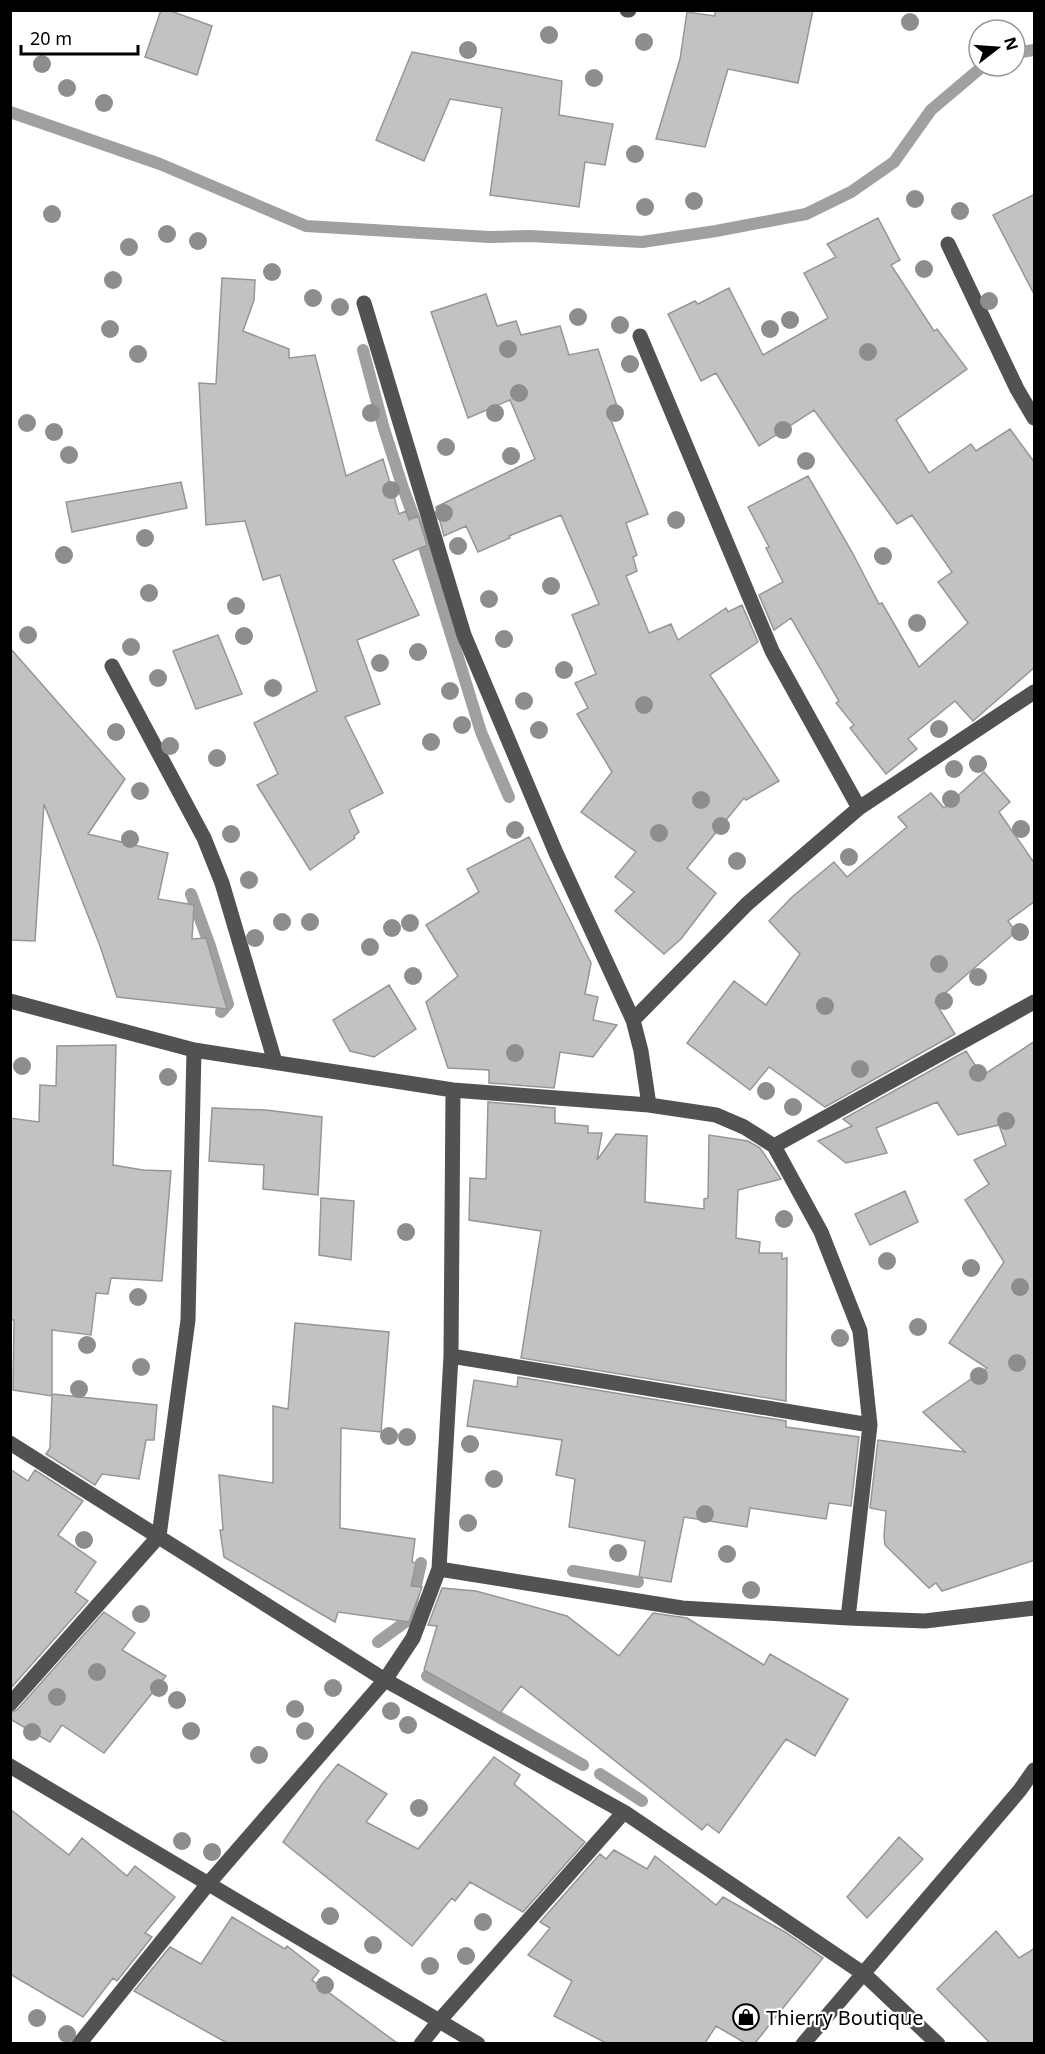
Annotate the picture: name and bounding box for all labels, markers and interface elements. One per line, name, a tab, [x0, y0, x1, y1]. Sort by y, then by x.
scale bar	[21, 18, 138, 56]
north arrow	[967, 18, 1027, 78]
text: 20 m	[30, 26, 72, 50]
text: N	[999, 34, 1024, 53]
shop icon: Thierry Boutique	[731, 2002, 761, 2032]
place label: Thierry Boutique	[766, 2004, 924, 2031]

